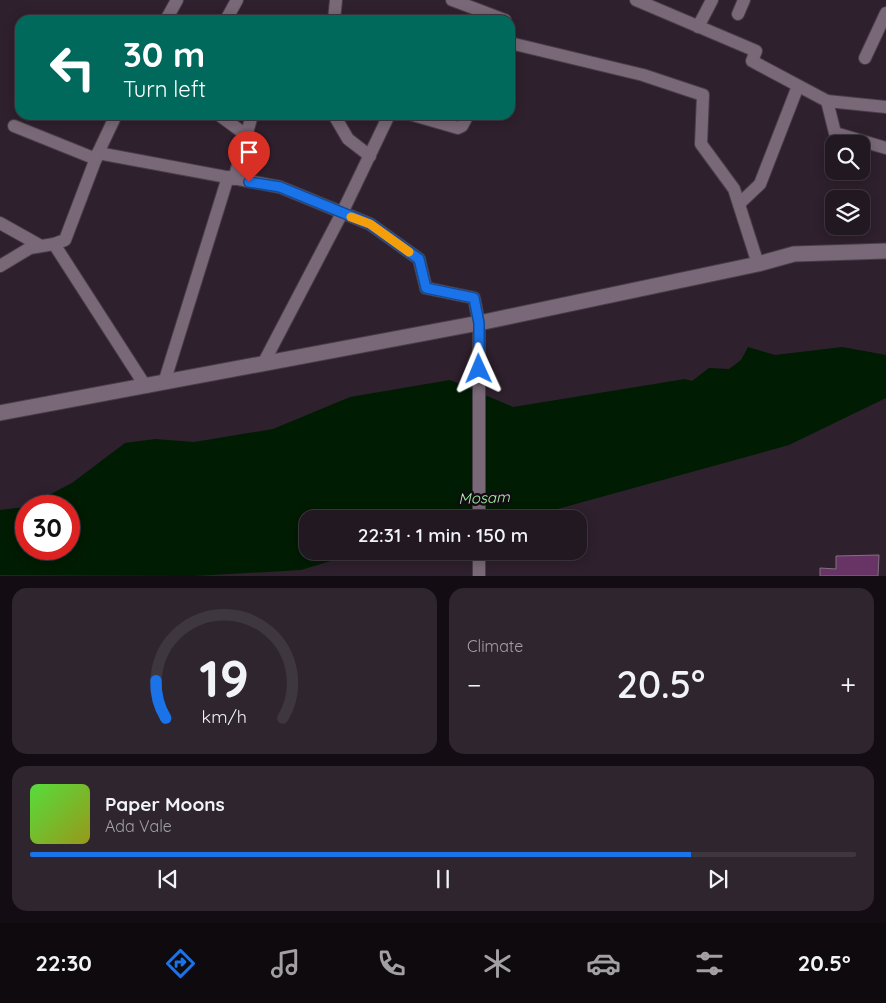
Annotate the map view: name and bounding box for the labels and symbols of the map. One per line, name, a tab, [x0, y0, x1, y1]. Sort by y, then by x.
pin	[228, 131, 270, 182]
position arrow	[452, 342, 504, 394]
water label: Mosam	[458, 487, 510, 508]
speed limit sign: 30	[15, 495, 80, 560]

